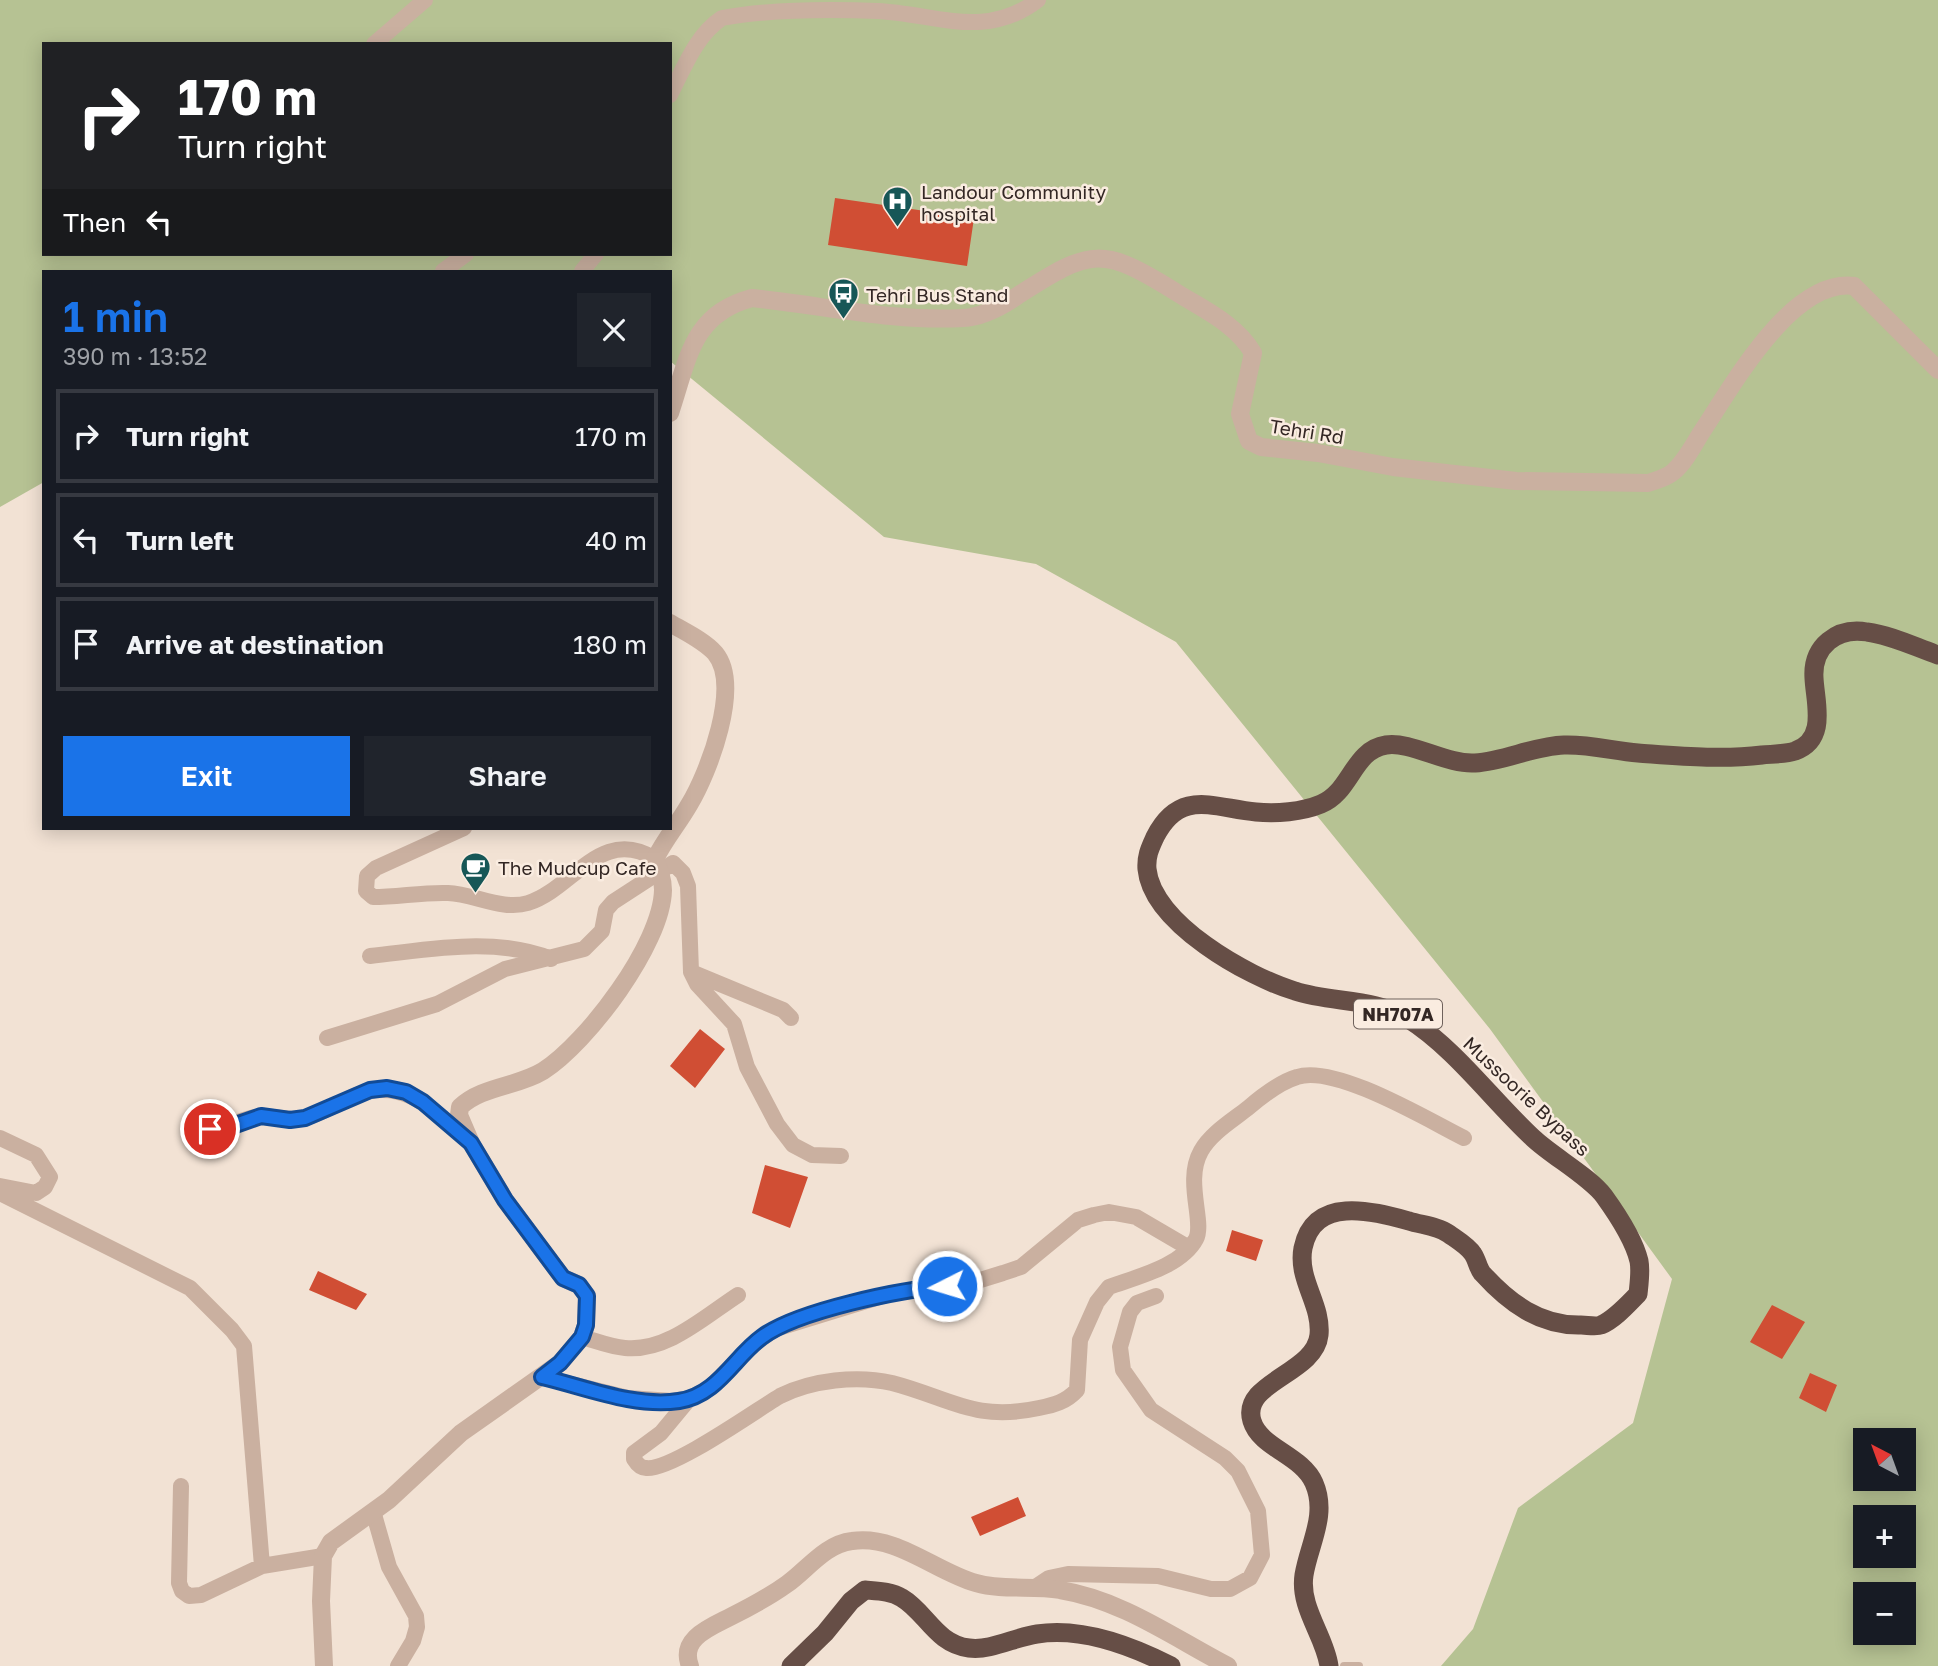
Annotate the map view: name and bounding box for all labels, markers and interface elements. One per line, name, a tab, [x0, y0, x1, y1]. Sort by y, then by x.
text: 170 m	[178, 67, 317, 126]
icon: right	[63, 70, 154, 161]
text: Turn right	[178, 127, 327, 165]
place label: Landour Community hospital	[921, 180, 1106, 225]
hospital icon: Landour Community hospital	[881, 185, 915, 229]
icon: left	[140, 203, 178, 241]
text: Then	[63, 207, 126, 238]
bus stop icon: Tehri Bus Stand	[826, 277, 860, 321]
place label: Tehri Bus Stand	[866, 283, 1009, 306]
text: 1 min	[63, 291, 168, 341]
button: close	[577, 293, 651, 367]
text: 390 m · 13:52	[63, 342, 207, 370]
street label: Tehri Rd	[1268, 414, 1346, 448]
icon: right	[67, 417, 105, 455]
text: Turn right	[126, 421, 249, 452]
text: 170 m	[575, 421, 647, 452]
icon: left	[67, 521, 105, 559]
text: Turn left	[126, 525, 234, 556]
text: 40 m	[586, 525, 647, 556]
icon: arrive	[67, 625, 105, 663]
text: Arrive at destination	[126, 629, 384, 660]
text: 180 m	[573, 629, 647, 660]
button: Exit	[63, 736, 350, 816]
button: Share	[364, 736, 651, 816]
cafe icon: The Mudcup Cafe	[458, 850, 492, 894]
place label: The Mudcup Cafe	[498, 856, 656, 879]
road number: NH707A	[1354, 1000, 1442, 1028]
street label: Mussoorie Bypass	[1459, 1031, 1595, 1161]
pin	[180, 1099, 240, 1159]
icon: arrive	[191, 1110, 229, 1148]
position arrow	[910, 1249, 984, 1323]
north arrow	[1853, 1428, 1916, 1491]
map controls	[1853, 1428, 1916, 1645]
button: +	[1853, 1505, 1916, 1568]
button: −	[1853, 1582, 1916, 1645]

